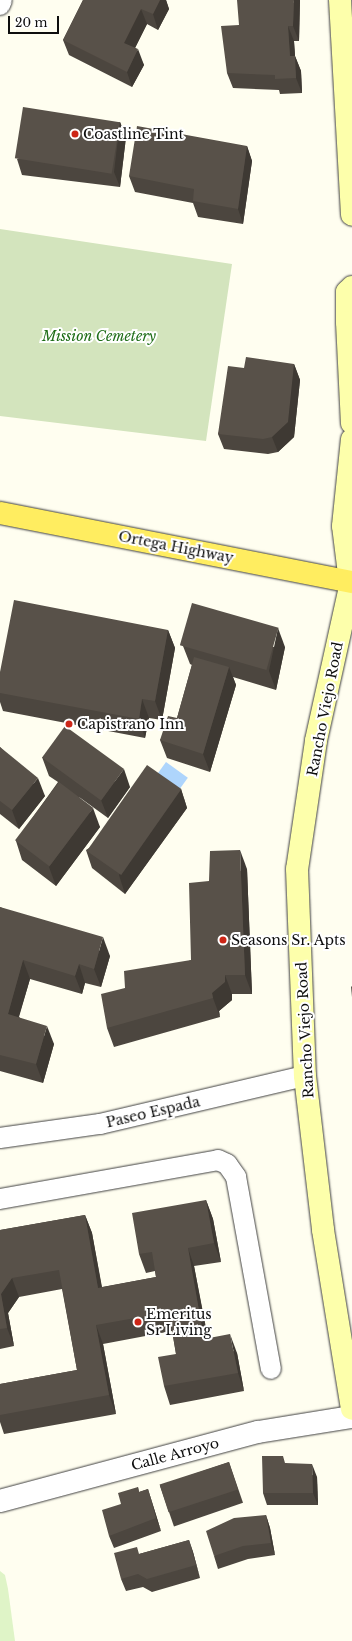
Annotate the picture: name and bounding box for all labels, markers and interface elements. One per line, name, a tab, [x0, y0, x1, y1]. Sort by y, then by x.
scale bar	[10, 8, 61, 34]
text: 20 m	[15, 15, 47, 30]
place label: Coastline Tint	[83, 126, 184, 142]
marker: Coastline Tint	[70, 129, 80, 139]
park label: Mission Cemetery	[42, 328, 156, 344]
street label: Ortega Highway	[117, 528, 235, 566]
street label: Rancho Viejo Road	[304, 640, 346, 778]
place label: Capistrano Inn	[77, 716, 184, 732]
marker: Capistrano Inn	[64, 719, 74, 729]
place label: Seasons Sr. Apts	[231, 932, 346, 948]
marker: Seasons Sr. Apts	[218, 935, 228, 945]
street label: Rancho Viejo Road	[293, 961, 317, 1099]
street label: Paseo Espada	[104, 1093, 202, 1131]
place label: Emeritus Sr Living	[146, 1306, 212, 1338]
marker: Emeritus Sr Living	[133, 1317, 143, 1327]
street label: Calle Arroyo	[129, 1434, 221, 1474]

